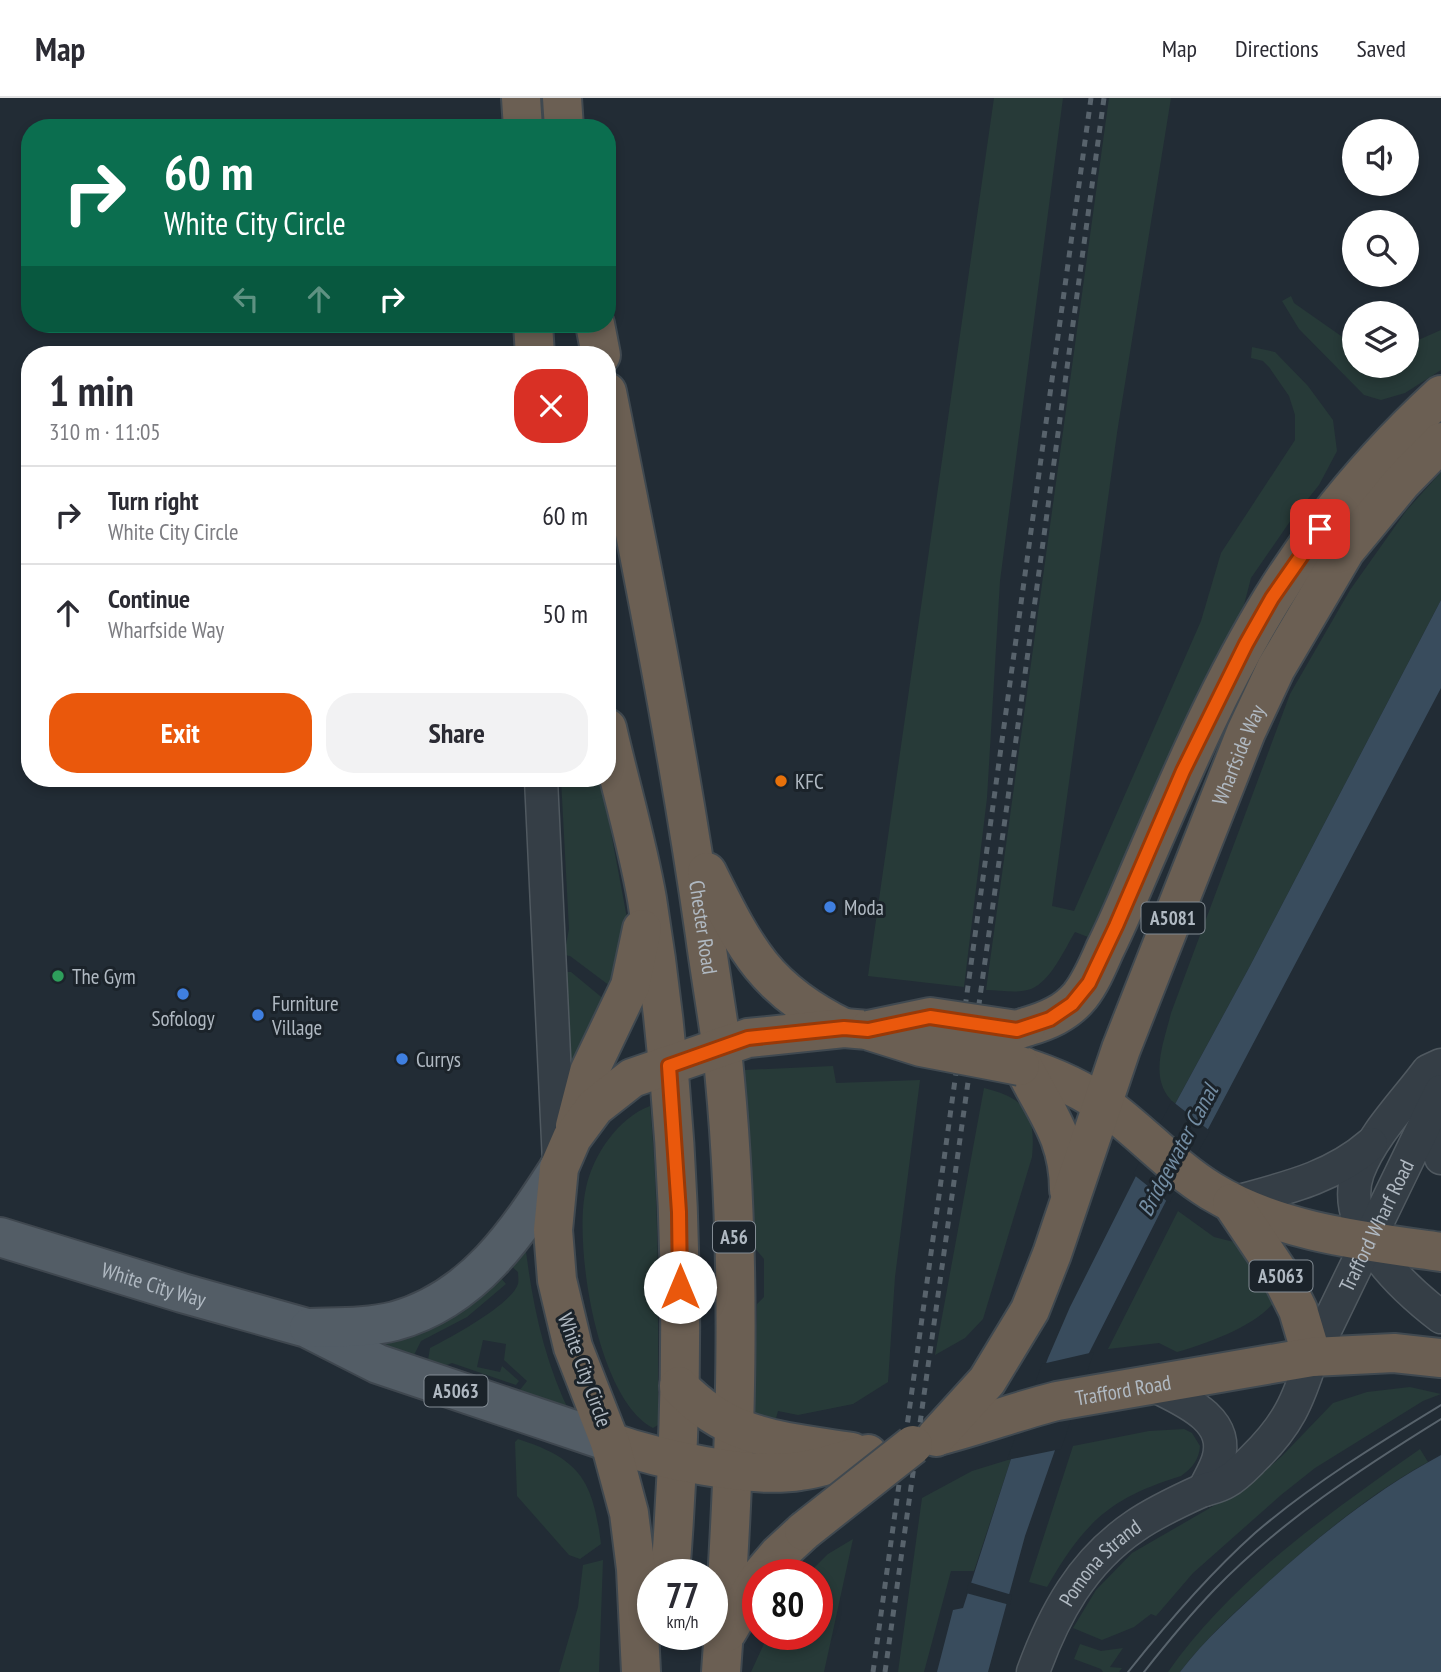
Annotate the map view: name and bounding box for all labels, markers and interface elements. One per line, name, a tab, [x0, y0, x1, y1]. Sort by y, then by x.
text: Map	[35, 27, 85, 70]
text: Map	[1162, 33, 1197, 64]
text: Directions	[1235, 33, 1319, 64]
text: Saved	[1357, 33, 1406, 64]
map controls	[1342, 119, 1419, 378]
button: sound	[1342, 119, 1419, 196]
text: 60 m	[164, 140, 253, 204]
icon: right	[49, 147, 140, 238]
text: White City Circle	[164, 202, 346, 244]
button: search	[1342, 210, 1419, 287]
icon: left	[227, 280, 265, 318]
icon: ahead	[300, 280, 338, 318]
icon: right	[373, 280, 411, 318]
button: layers	[1342, 301, 1419, 378]
text: 1 min	[49, 363, 134, 418]
button: close	[514, 369, 588, 443]
text: 310 m · 11:05	[49, 417, 161, 446]
text: Turn right	[108, 484, 199, 517]
icon: right	[49, 496, 87, 534]
text: 60 m	[542, 499, 588, 532]
pin	[1290, 499, 1350, 559]
icon: arrive	[1301, 510, 1339, 548]
text: White City Circle	[108, 517, 239, 546]
text: Continue	[108, 582, 190, 615]
icon: ahead	[49, 594, 87, 632]
text: 50 m	[542, 597, 588, 630]
text: Wharfside Way	[108, 615, 224, 644]
button: Exit	[49, 693, 312, 773]
button: Share	[326, 693, 588, 773]
street label: Wharfside Way	[1205, 700, 1271, 809]
place label: KFC	[795, 768, 824, 795]
marker: KFC	[773, 773, 789, 789]
street label: Chester Road	[684, 878, 724, 976]
place label: Moda	[844, 894, 884, 921]
marker: Moda	[822, 899, 838, 915]
road number: A5081	[1142, 902, 1204, 933]
place label: The Gym	[72, 963, 136, 990]
marker: The Gym	[50, 968, 66, 984]
marker: Sofology	[175, 986, 191, 1002]
place label: Furniture Village	[271, 990, 339, 1041]
place label: Sofology	[151, 1005, 215, 1032]
marker: Furniture Village	[250, 1007, 266, 1023]
place label: Currys	[416, 1046, 461, 1073]
marker: Currys	[394, 1051, 410, 1067]
water label: Bridgewater Canal	[1130, 1077, 1225, 1221]
street label: Trafford Wharf Road	[1332, 1155, 1419, 1296]
road number: A56	[713, 1222, 755, 1252]
position arrow	[643, 1250, 717, 1324]
street label: White City Way	[98, 1256, 209, 1313]
road number: A5063	[1250, 1260, 1312, 1292]
street label: White City Circle	[552, 1309, 618, 1431]
street label: Trafford Road	[1073, 1368, 1173, 1411]
road number: A5063	[424, 1376, 488, 1406]
street label: Pomona Strand	[1052, 1513, 1146, 1611]
speed limit sign: 80	[742, 1559, 833, 1650]
text: 77	[666, 1572, 699, 1618]
text: km/h	[667, 1610, 698, 1633]

